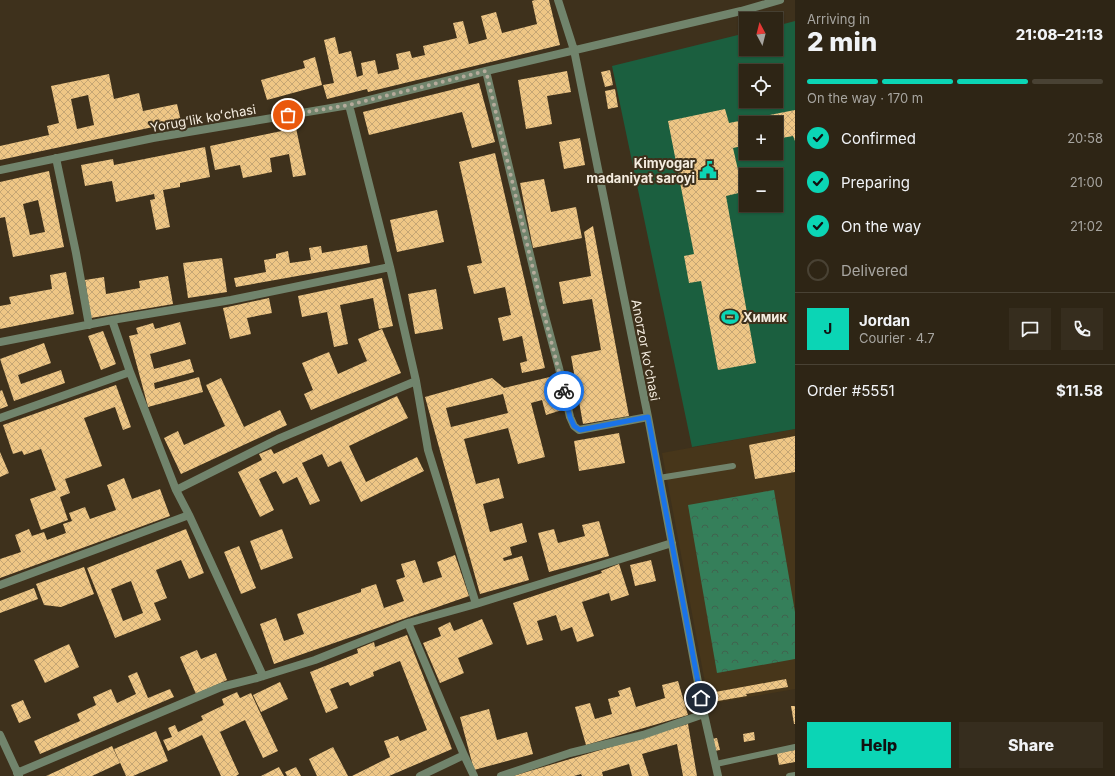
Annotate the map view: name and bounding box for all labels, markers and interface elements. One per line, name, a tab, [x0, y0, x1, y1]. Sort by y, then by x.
text: Arriving in	[807, 11, 870, 27]
north arrow	[739, 12, 783, 56]
map controls	[739, 12, 783, 212]
text: 21:08–21:13	[1016, 25, 1103, 44]
text: 2 min	[807, 26, 877, 57]
button: locate	[739, 64, 783, 108]
text: On the way · 170 m	[807, 90, 923, 106]
pin	[271, 98, 305, 132]
street label: Yorugʻlik koʻchasi	[149, 101, 257, 135]
icon: bag	[277, 104, 299, 126]
button: +	[739, 116, 783, 160]
icon: check	[807, 127, 829, 149]
text: Confirmed	[841, 129, 916, 148]
text: 20:58	[1067, 130, 1103, 146]
place label: Kimyogar madaniyat saroyi	[586, 155, 696, 186]
public building icon: Kimyogar madaniyat saroyi	[698, 160, 718, 180]
button: −	[739, 168, 783, 212]
icon: check	[807, 171, 829, 193]
text: Preparing	[841, 173, 910, 192]
text: 21:00	[1070, 174, 1103, 190]
icon: check	[807, 215, 829, 237]
text: On the way	[841, 217, 921, 236]
text: 21:02	[1070, 218, 1103, 234]
text: Delivered	[841, 261, 908, 280]
street label: Anorzor ko'chasi	[628, 298, 664, 402]
sports icon: Химик	[720, 307, 740, 327]
button: chat	[1009, 308, 1051, 350]
button: phone	[1061, 308, 1103, 350]
place label: Химик	[743, 309, 787, 325]
text: Jordan	[859, 311, 910, 330]
text: J	[824, 319, 832, 338]
text: Courier · 4.7	[859, 330, 935, 346]
courier	[544, 371, 584, 411]
icon: bike	[553, 380, 575, 402]
text: Order #5551	[807, 381, 895, 400]
text: $11.58	[1056, 381, 1103, 400]
pin	[684, 681, 718, 715]
icon: home	[690, 687, 712, 709]
button: Help	[807, 722, 951, 768]
button: Share	[959, 722, 1103, 768]

